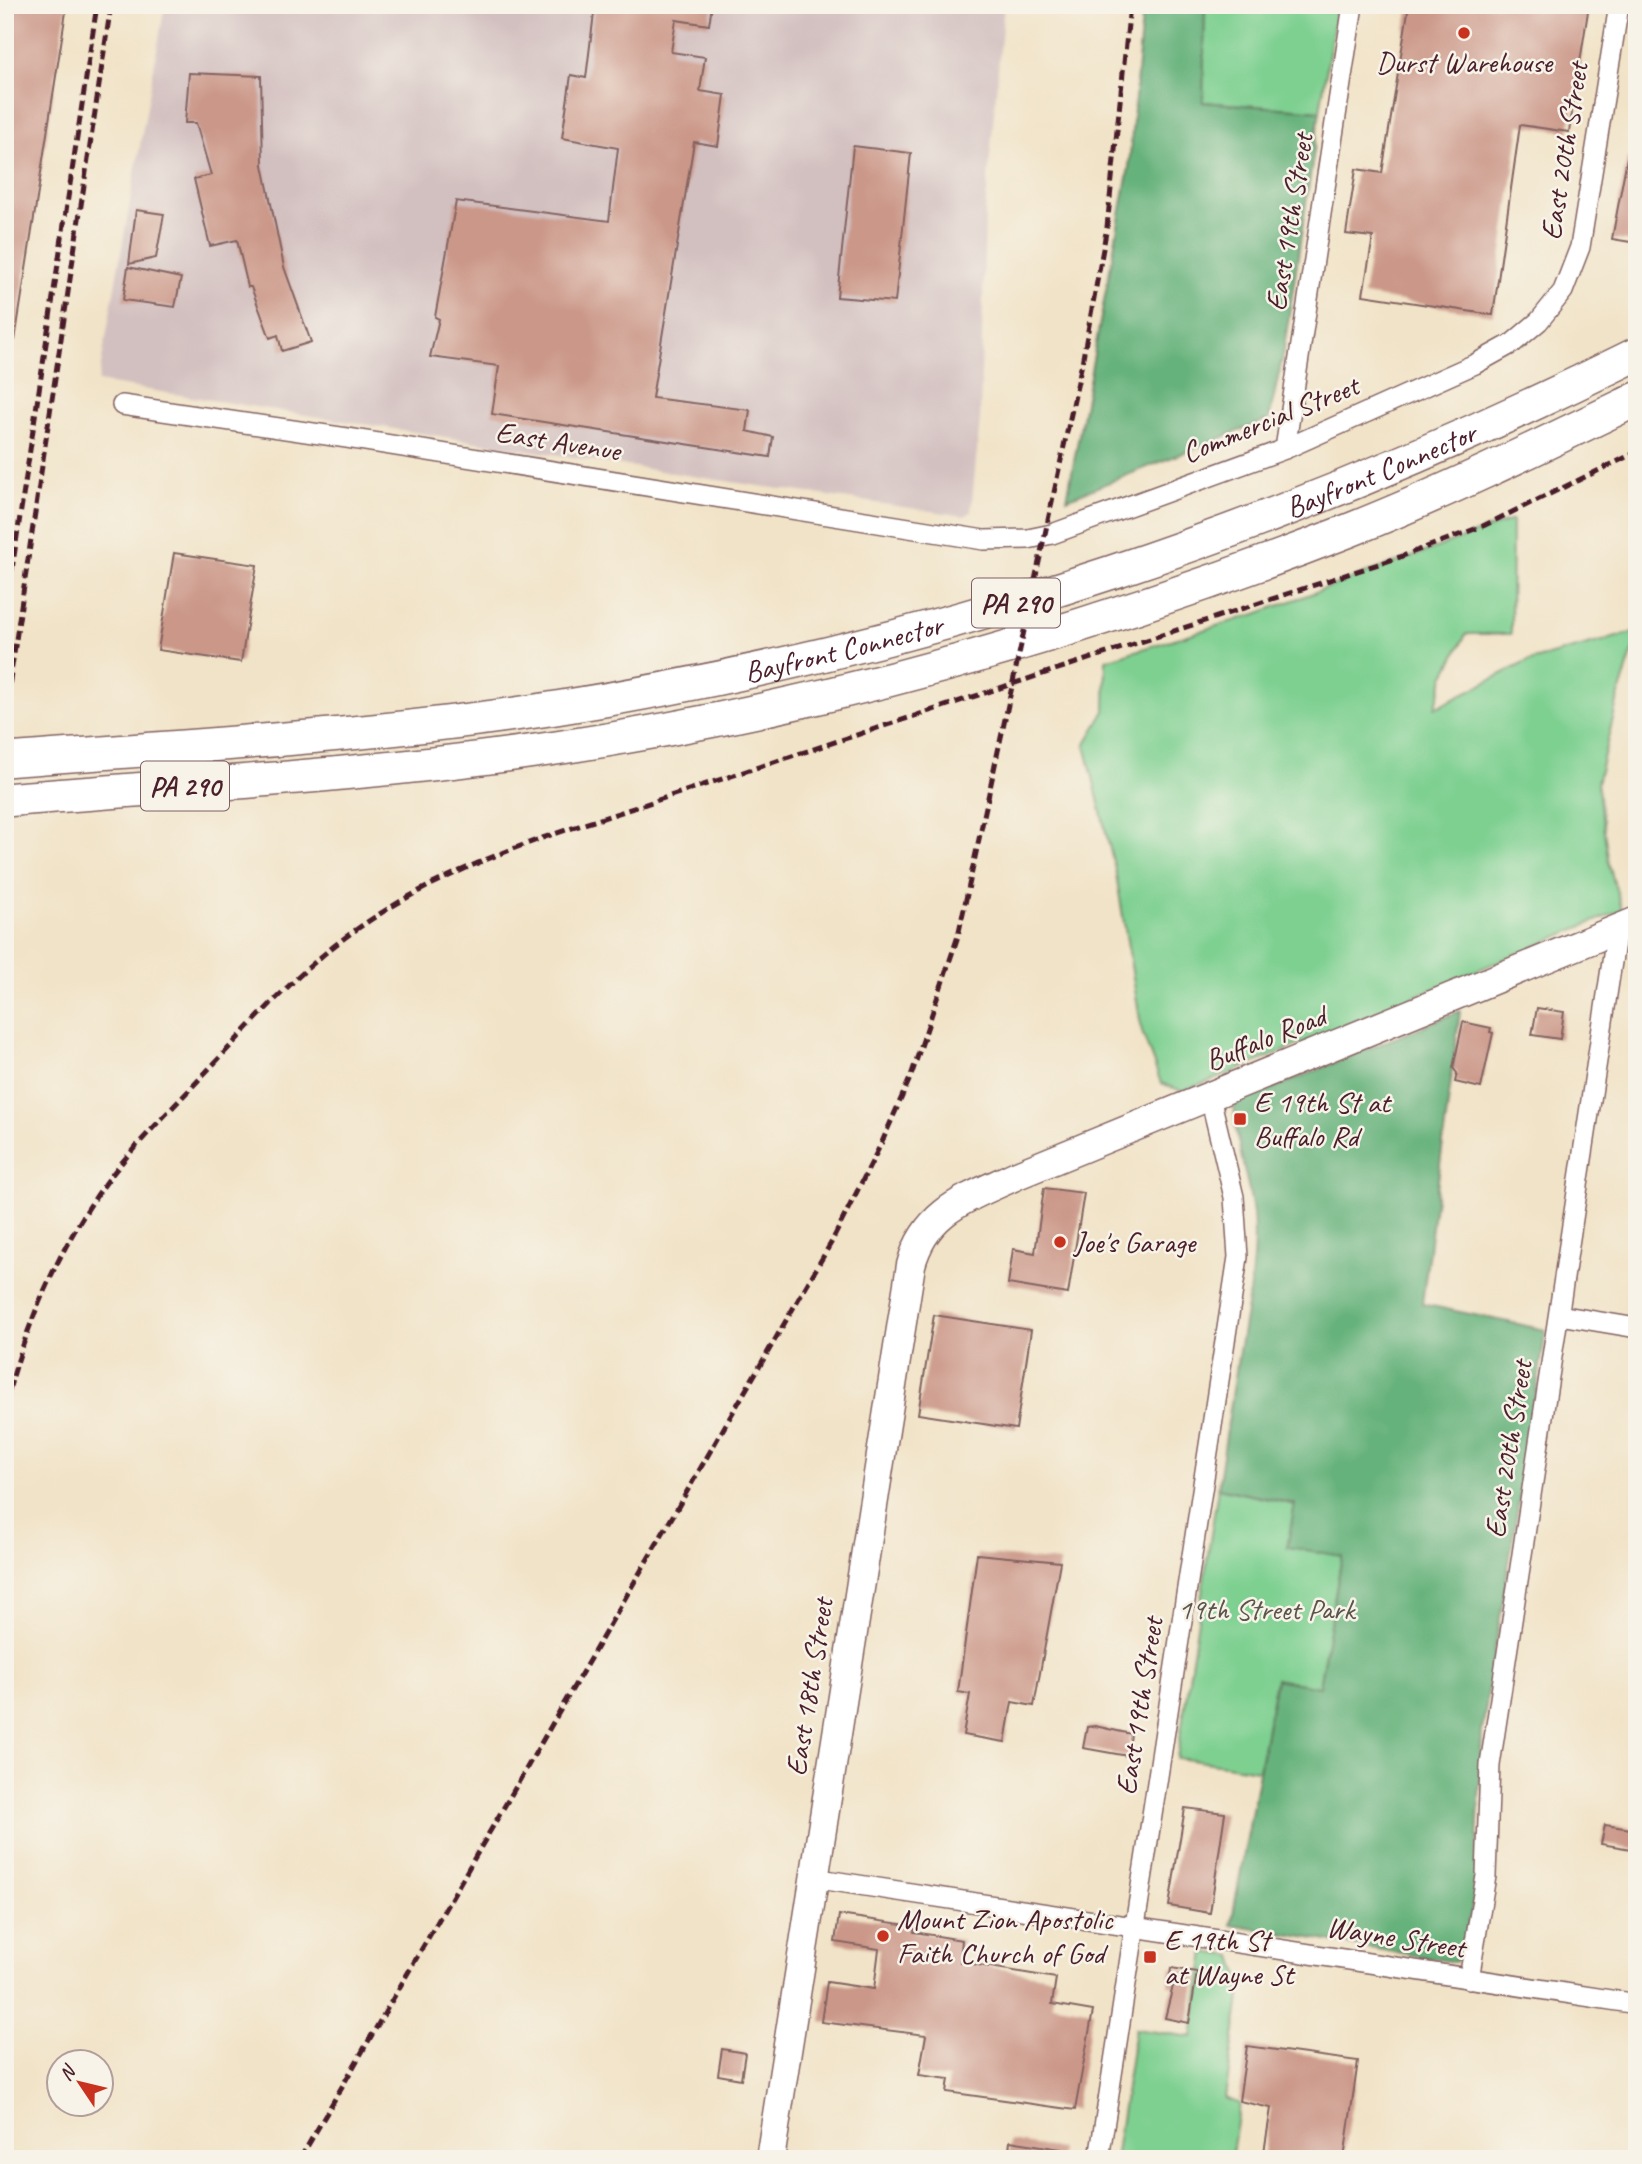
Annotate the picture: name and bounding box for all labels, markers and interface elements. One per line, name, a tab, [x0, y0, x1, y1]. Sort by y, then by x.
marker: Durst Warehouse	[1456, 25, 1472, 41]
place label: Durst Warehouse	[1376, 43, 1554, 81]
street label: East 20th Street	[1531, 57, 1597, 242]
street label: East 19th Street	[1256, 128, 1322, 313]
street label: Commercial Street	[1176, 365, 1367, 472]
street label: East Avenue	[493, 412, 625, 470]
street label: Bayfront Connector	[1280, 412, 1485, 527]
road number: PA 290	[972, 578, 1060, 628]
street label: Bayfront Connector	[741, 605, 950, 691]
road number: PA 290	[141, 762, 229, 810]
street label: Buffalo Road	[1199, 995, 1335, 1079]
place label: E 19th St at Buffalo Rd	[1254, 1083, 1393, 1155]
marker: E 19th St at Buffalo Rd	[1232, 1111, 1248, 1127]
place label: Joe's Garage	[1072, 1223, 1197, 1261]
marker: Joe's Garage	[1052, 1234, 1068, 1250]
street label: East 20th Street	[1475, 1355, 1541, 1540]
park label: 19th Street Park	[1178, 1590, 1356, 1628]
street label: East 18th Street	[776, 1593, 842, 1778]
street label: East 19th Street	[1106, 1612, 1172, 1797]
place label: Mount Zion Apostolic Faith Church of God	[897, 1900, 1114, 1972]
street label: Wayne Street	[1324, 1907, 1471, 1967]
place label: E 19th St at Wayne St	[1164, 1921, 1296, 1993]
marker: Mount Zion Apostolic Faith Church of God	[875, 1928, 891, 1944]
marker: E 19th St at Wayne St	[1142, 1949, 1158, 1965]
north arrow	[46, 2048, 116, 2118]
text: N	[54, 2059, 82, 2086]

